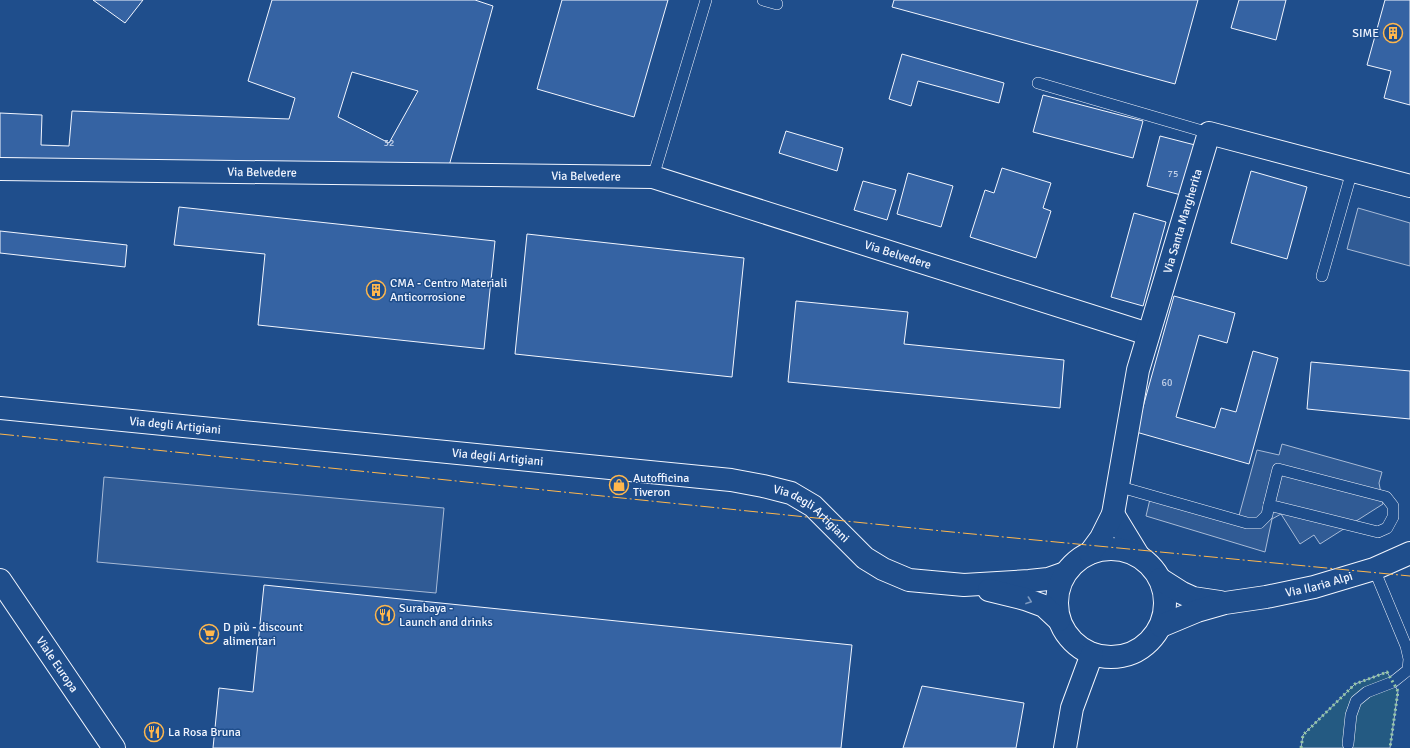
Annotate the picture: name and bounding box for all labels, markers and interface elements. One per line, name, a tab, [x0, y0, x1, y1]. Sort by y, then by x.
building icon: SIME	[1382, 22, 1404, 44]
place label: SIME	[1352, 26, 1379, 41]
house number: 32	[384, 137, 394, 149]
street label: Via Belvedere	[227, 164, 297, 180]
street label: Via Santa Margherita	[1160, 167, 1205, 275]
street label: Via Belvedere	[551, 168, 621, 184]
house number: 75	[1168, 168, 1178, 180]
street label: Via Belvedere	[863, 237, 933, 272]
place label: CMA - Centro Materiali Anticorrosione	[390, 276, 507, 305]
building icon: CMA - Centro Materiali Anticorrosione	[365, 279, 387, 301]
house number: 60	[1162, 377, 1172, 389]
street label: Via degli Artigiani	[129, 413, 222, 437]
street label: Via degli Artigiani	[451, 445, 544, 469]
place label: Autofficina Tiveron	[633, 471, 689, 500]
shop icon: Autofficina Tiveron	[608, 474, 630, 496]
street label: Via degli Artigiani	[772, 481, 853, 546]
street label: Via Ilaria Alpi	[1284, 568, 1354, 600]
one-way arrow	[1026, 596, 1033, 604]
place label: Surabaya - Launch and drinks	[399, 601, 493, 630]
restaurant icon: Surabaya - Launch and drinks	[374, 604, 396, 626]
place label: D più - discount alimentari	[223, 620, 303, 649]
supermarket icon: D più - discount alimentari	[198, 623, 220, 645]
street label: Viale Europa	[33, 634, 82, 695]
restaurant icon: La Rosa Bruna	[143, 721, 165, 743]
place label: La Rosa Bruna	[168, 725, 241, 740]

